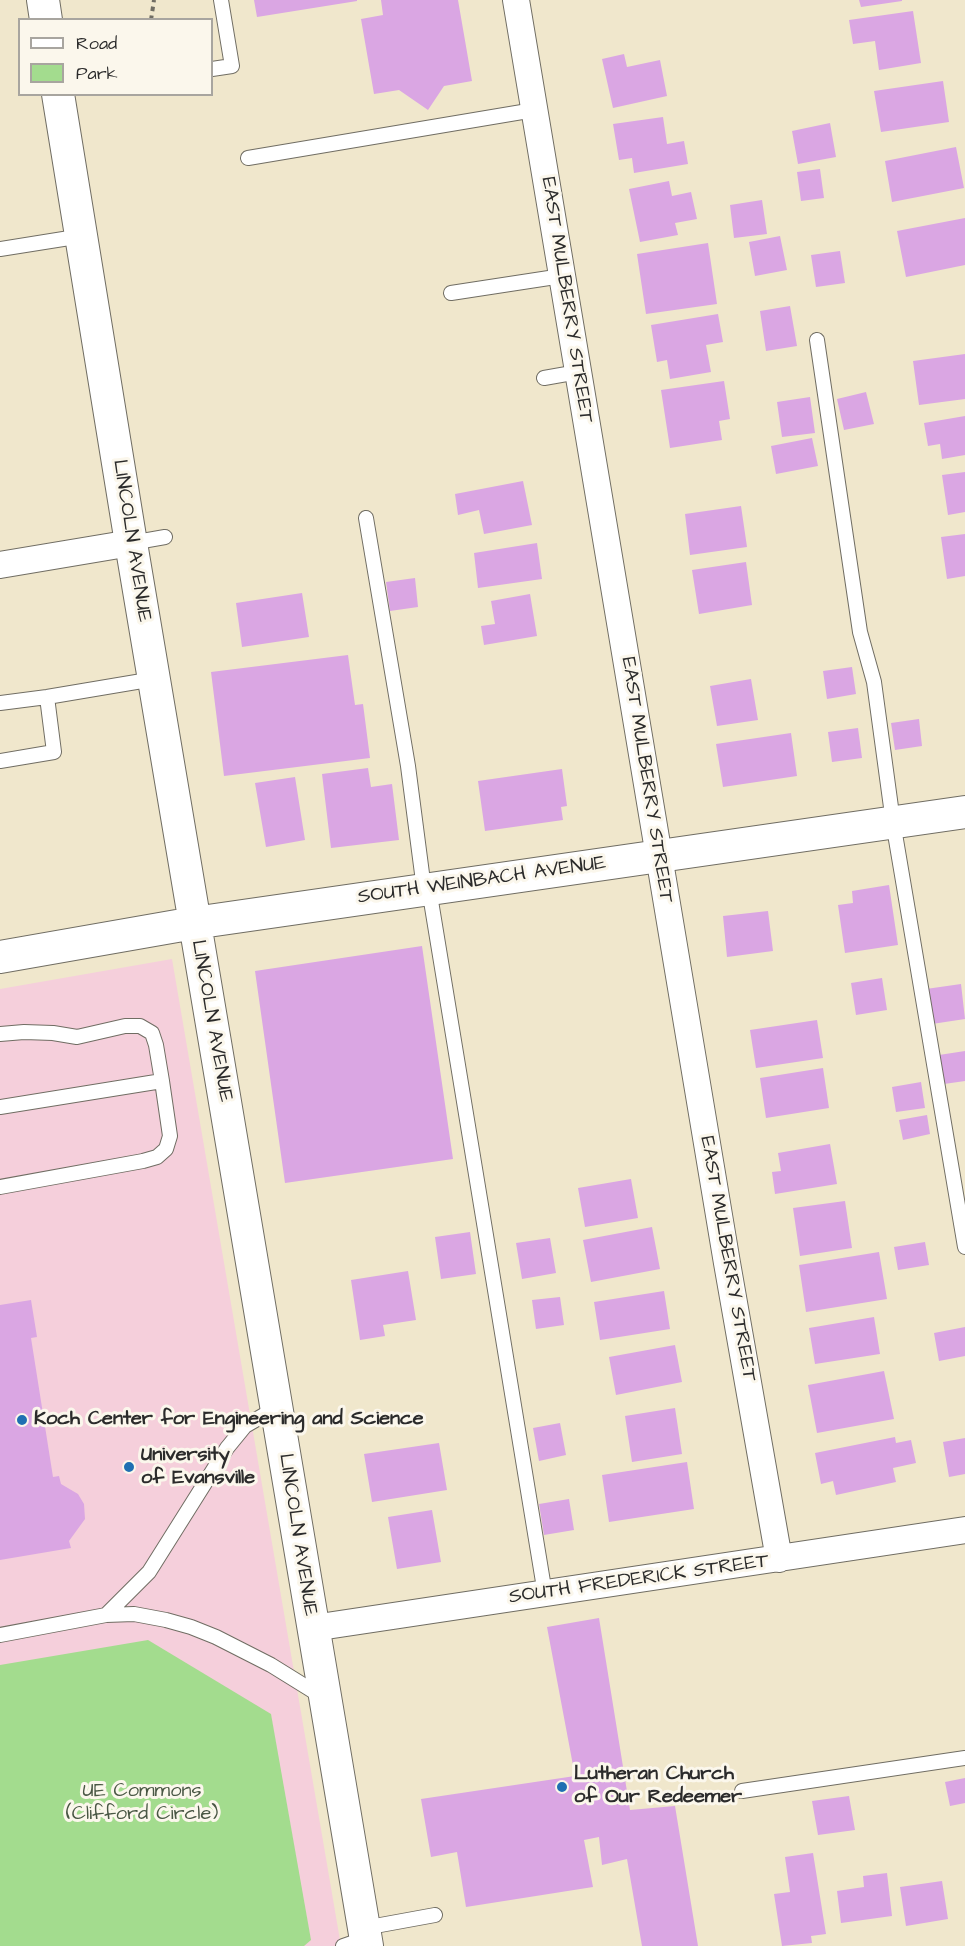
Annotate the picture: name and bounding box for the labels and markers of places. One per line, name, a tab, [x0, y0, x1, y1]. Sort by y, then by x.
place label: Koch Center for Engineering and Science	[34, 1408, 423, 1432]
marker: Koch Center for Engineering and Science	[15, 1413, 29, 1427]
place label: University of Evansville	[141, 1444, 255, 1491]
marker: University of Evansville	[122, 1460, 136, 1474]
place label: Lutheran Church of Our Redeemer	[574, 1763, 742, 1810]
marker: Lutheran Church of Our Redeemer	[555, 1780, 569, 1794]

